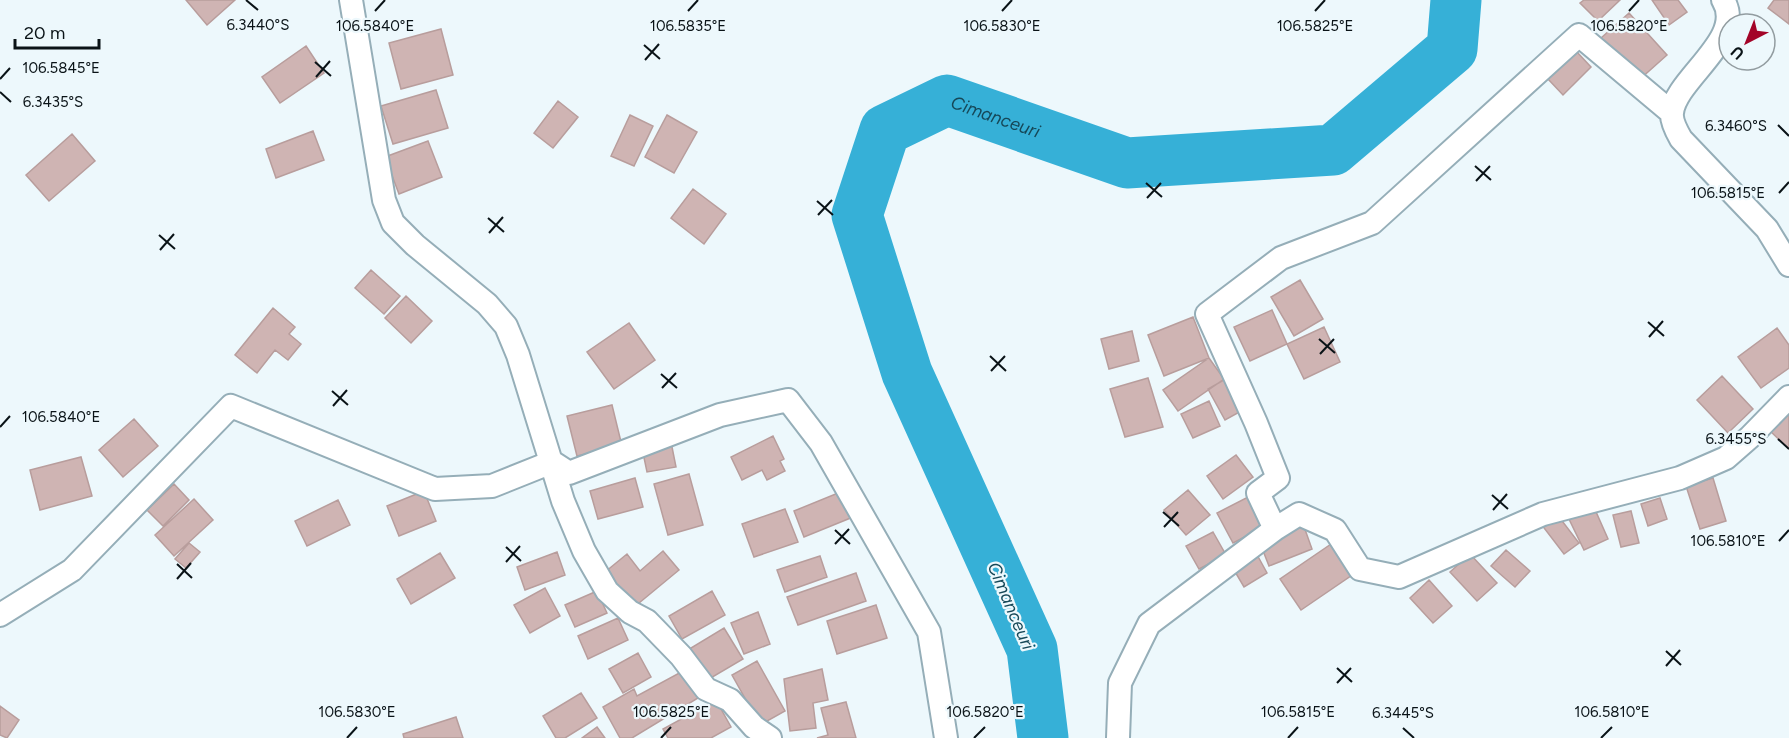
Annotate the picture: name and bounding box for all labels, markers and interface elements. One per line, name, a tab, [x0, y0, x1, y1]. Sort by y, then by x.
scale bar	[15, 12, 99, 50]
north arrow	[1717, 12, 1777, 72]
text: 6.3440°S	[227, 16, 289, 34]
text: 106.5840°E	[336, 17, 414, 35]
text: 106.5835°E	[650, 17, 726, 35]
text: 106.5830°E	[963, 17, 1041, 35]
text: 106.5825°E	[1277, 17, 1353, 35]
text: 106.5820°E	[1590, 17, 1668, 35]
text: 20 m	[24, 22, 65, 44]
text: U	[1727, 42, 1748, 64]
text: 106.5845°E	[22, 59, 100, 77]
water label: Cimanceuri	[948, 91, 1044, 143]
text: 6.3435°S	[23, 93, 83, 111]
text: 6.3460°S	[1705, 117, 1767, 135]
text: 106.5815°E	[1691, 184, 1765, 202]
text: 106.5840°E	[22, 408, 100, 426]
text: 6.3455°S	[1705, 430, 1767, 448]
text: 106.5810°E	[1690, 532, 1766, 550]
water label: Cimanceuri	[983, 559, 1040, 654]
text: 106.5830°E	[318, 703, 396, 721]
text: 106.5825°E	[633, 703, 709, 721]
text: 106.5820°E	[946, 703, 1024, 721]
text: 106.5815°E	[1261, 703, 1335, 721]
text: 106.5810°E	[1574, 703, 1650, 721]
text: 6.3445°S	[1372, 704, 1434, 722]

